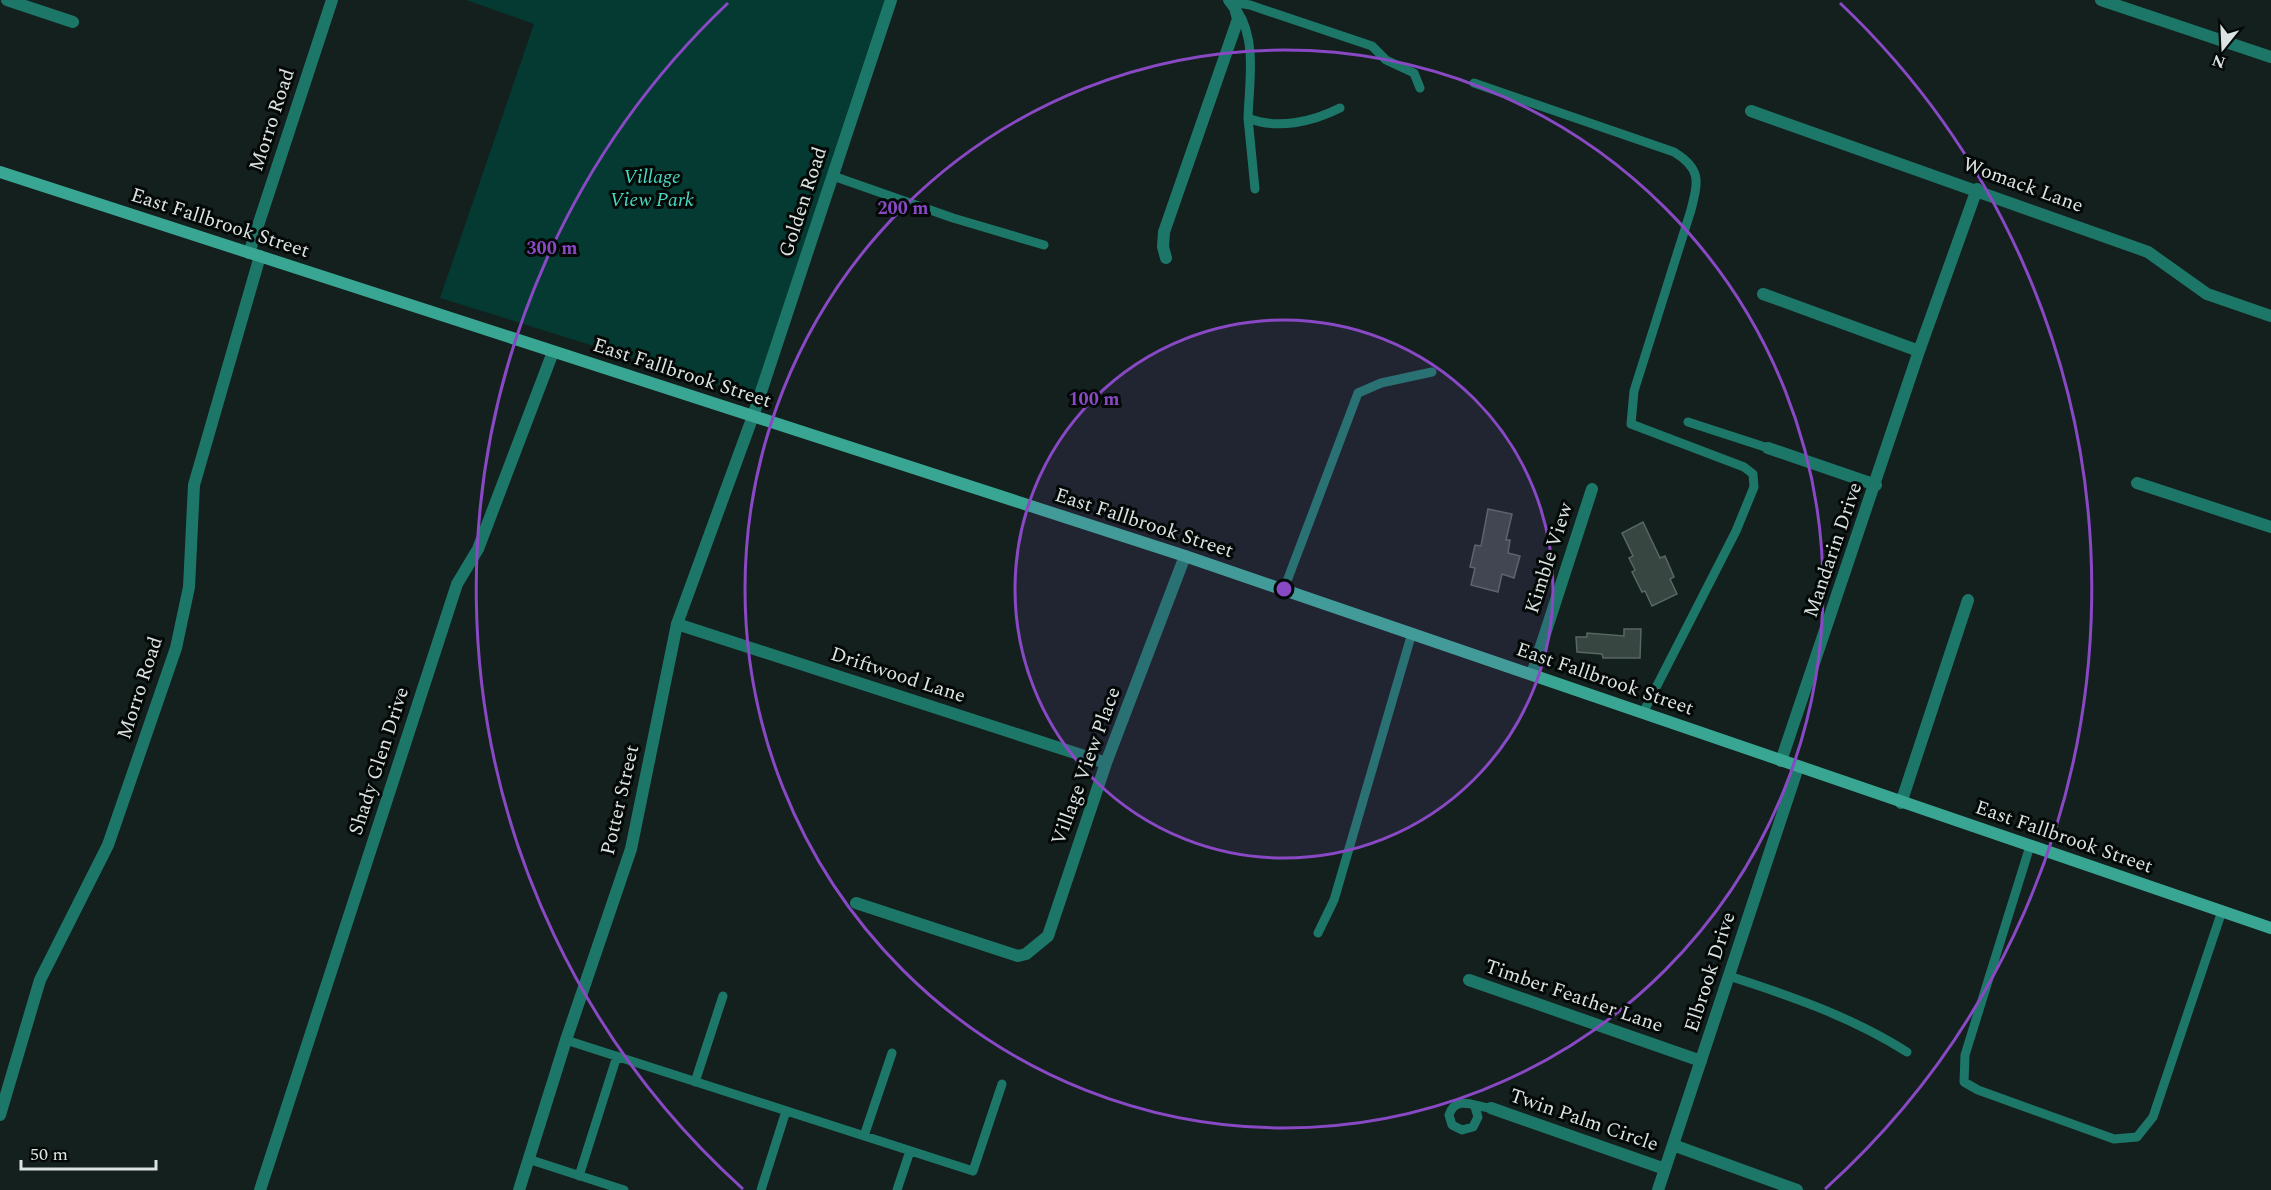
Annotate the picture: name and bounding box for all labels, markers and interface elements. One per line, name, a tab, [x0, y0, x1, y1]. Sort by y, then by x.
north arrow	[2193, 18, 2253, 78]
text: N	[2209, 48, 2229, 75]
street label: Morro Road	[241, 65, 303, 175]
street label: Golden Road	[771, 143, 835, 261]
street label: Womack Lane	[1958, 149, 2088, 221]
park label: Village View Park	[610, 162, 695, 215]
street label: East Fallbrook Street	[127, 180, 313, 266]
text: 200 m	[877, 195, 929, 222]
text: 300 m	[526, 235, 578, 262]
street label: East Fallbrook Street	[589, 330, 775, 416]
text: 100 m	[1068, 386, 1120, 413]
street label: Mandarin Drive	[1796, 478, 1870, 622]
street label: East Fallbrook Street	[1051, 480, 1237, 566]
street label: Kimble View	[1517, 498, 1581, 617]
centre of rings	[1274, 579, 1294, 599]
street label: Morro Road	[109, 633, 171, 743]
street label: East Fallbrook Street	[1512, 635, 1698, 723]
street label: Driftwood Lane	[827, 639, 969, 711]
street label: Shady Glen Drive	[341, 683, 417, 839]
street label: Village View Place	[1043, 683, 1129, 849]
street label: Potter Street	[593, 742, 647, 858]
street label: East Fallbrook Street	[1971, 793, 2157, 881]
street label: Elbrook Drive	[1676, 908, 1744, 1036]
street label: Timber Feather Lane	[1481, 951, 1667, 1041]
street label: Twin Palm Circle	[1506, 1081, 1662, 1159]
scale bar	[21, 1133, 156, 1171]
text: 50 m	[30, 1141, 68, 1168]

